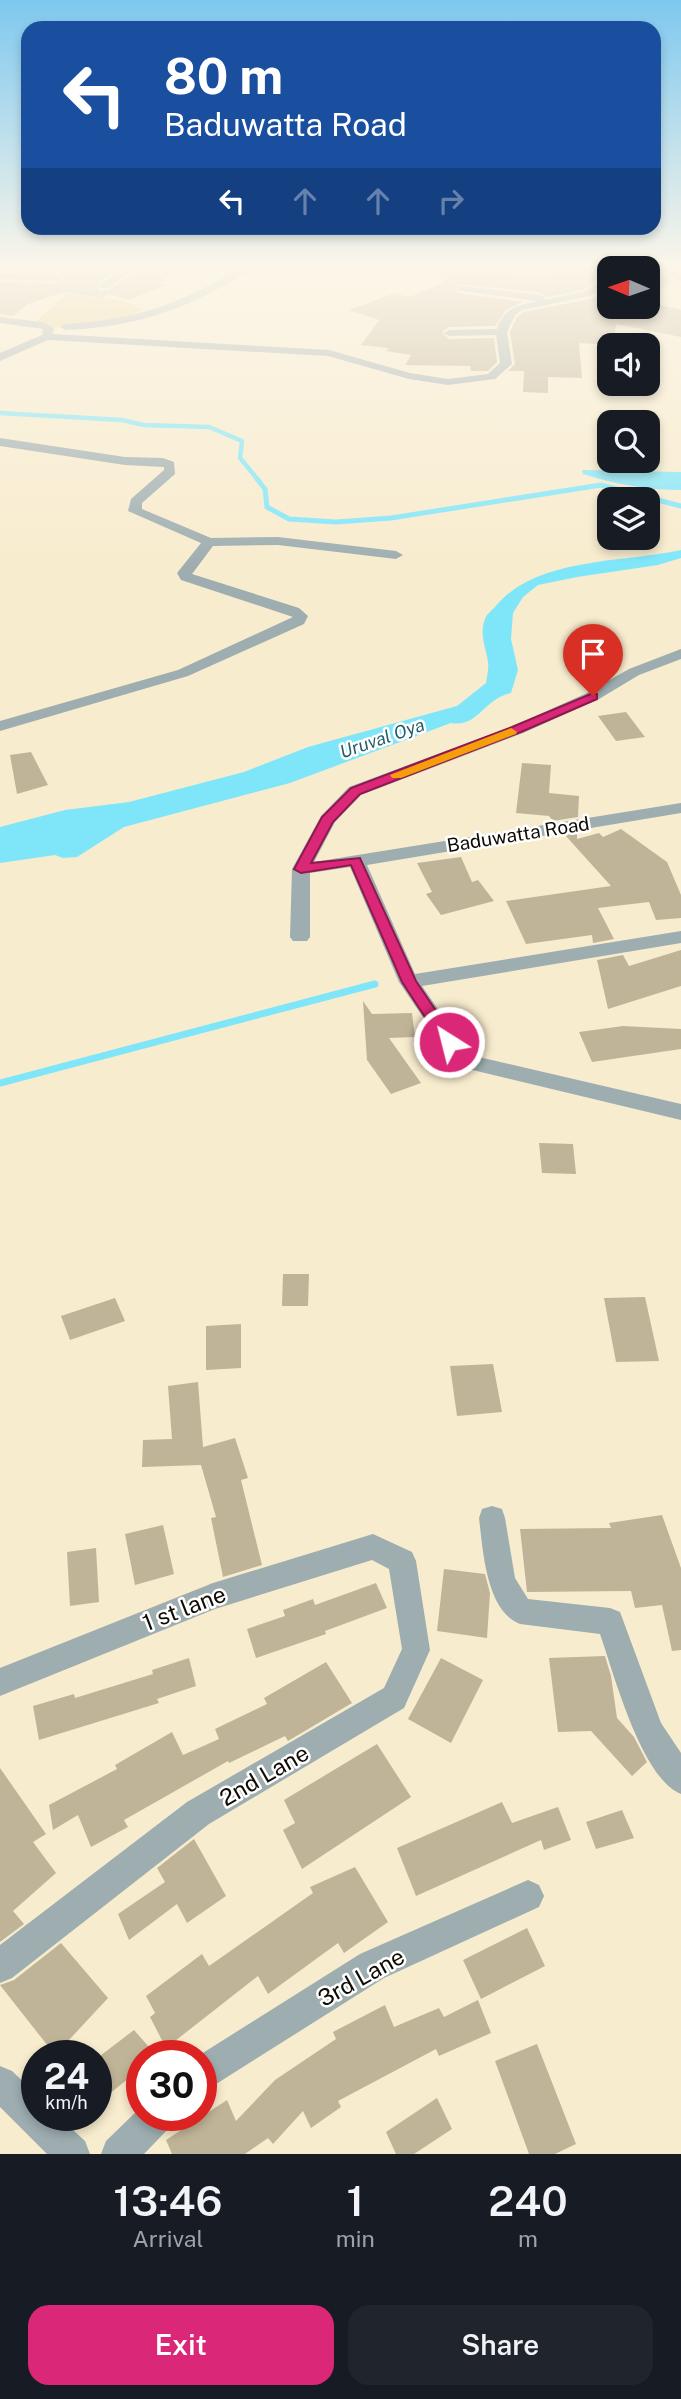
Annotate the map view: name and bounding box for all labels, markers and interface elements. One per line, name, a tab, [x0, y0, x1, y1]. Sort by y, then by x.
text: 80 m	[164, 47, 283, 105]
icon: left	[49, 49, 140, 140]
text: Baduwatta Road	[164, 106, 407, 143]
icon: left	[213, 182, 251, 220]
icon: ahead	[286, 182, 324, 220]
icon: ahead	[359, 182, 397, 220]
icon: right	[432, 182, 470, 220]
north arrow	[597, 256, 660, 318]
map controls	[597, 256, 660, 550]
button: sound	[597, 333, 660, 396]
button: search	[597, 410, 660, 473]
button: layers	[597, 487, 660, 550]
pin	[563, 624, 623, 696]
icon: arrive	[574, 635, 612, 673]
water label: Uruval Oya	[337, 714, 427, 762]
street label: Baduwatta Road	[445, 812, 591, 856]
position arrow	[412, 1005, 486, 1079]
street label: 1 st lane	[139, 1580, 229, 1636]
street label: 2nd Lane	[215, 1739, 313, 1811]
street label: 3rd Lane	[313, 1942, 409, 2012]
speed limit sign: 30	[126, 2040, 217, 2131]
text: 24	[44, 2056, 89, 2097]
text: km/h	[45, 2092, 88, 2113]
text: 13:46	[113, 2176, 223, 2225]
text: 1	[347, 2176, 364, 2225]
text: 240	[488, 2176, 568, 2225]
text: Arrival	[132, 2225, 203, 2252]
text: min	[336, 2225, 375, 2252]
text: m	[518, 2225, 538, 2252]
button: Exit	[28, 2305, 334, 2385]
button: Share	[348, 2305, 653, 2385]

